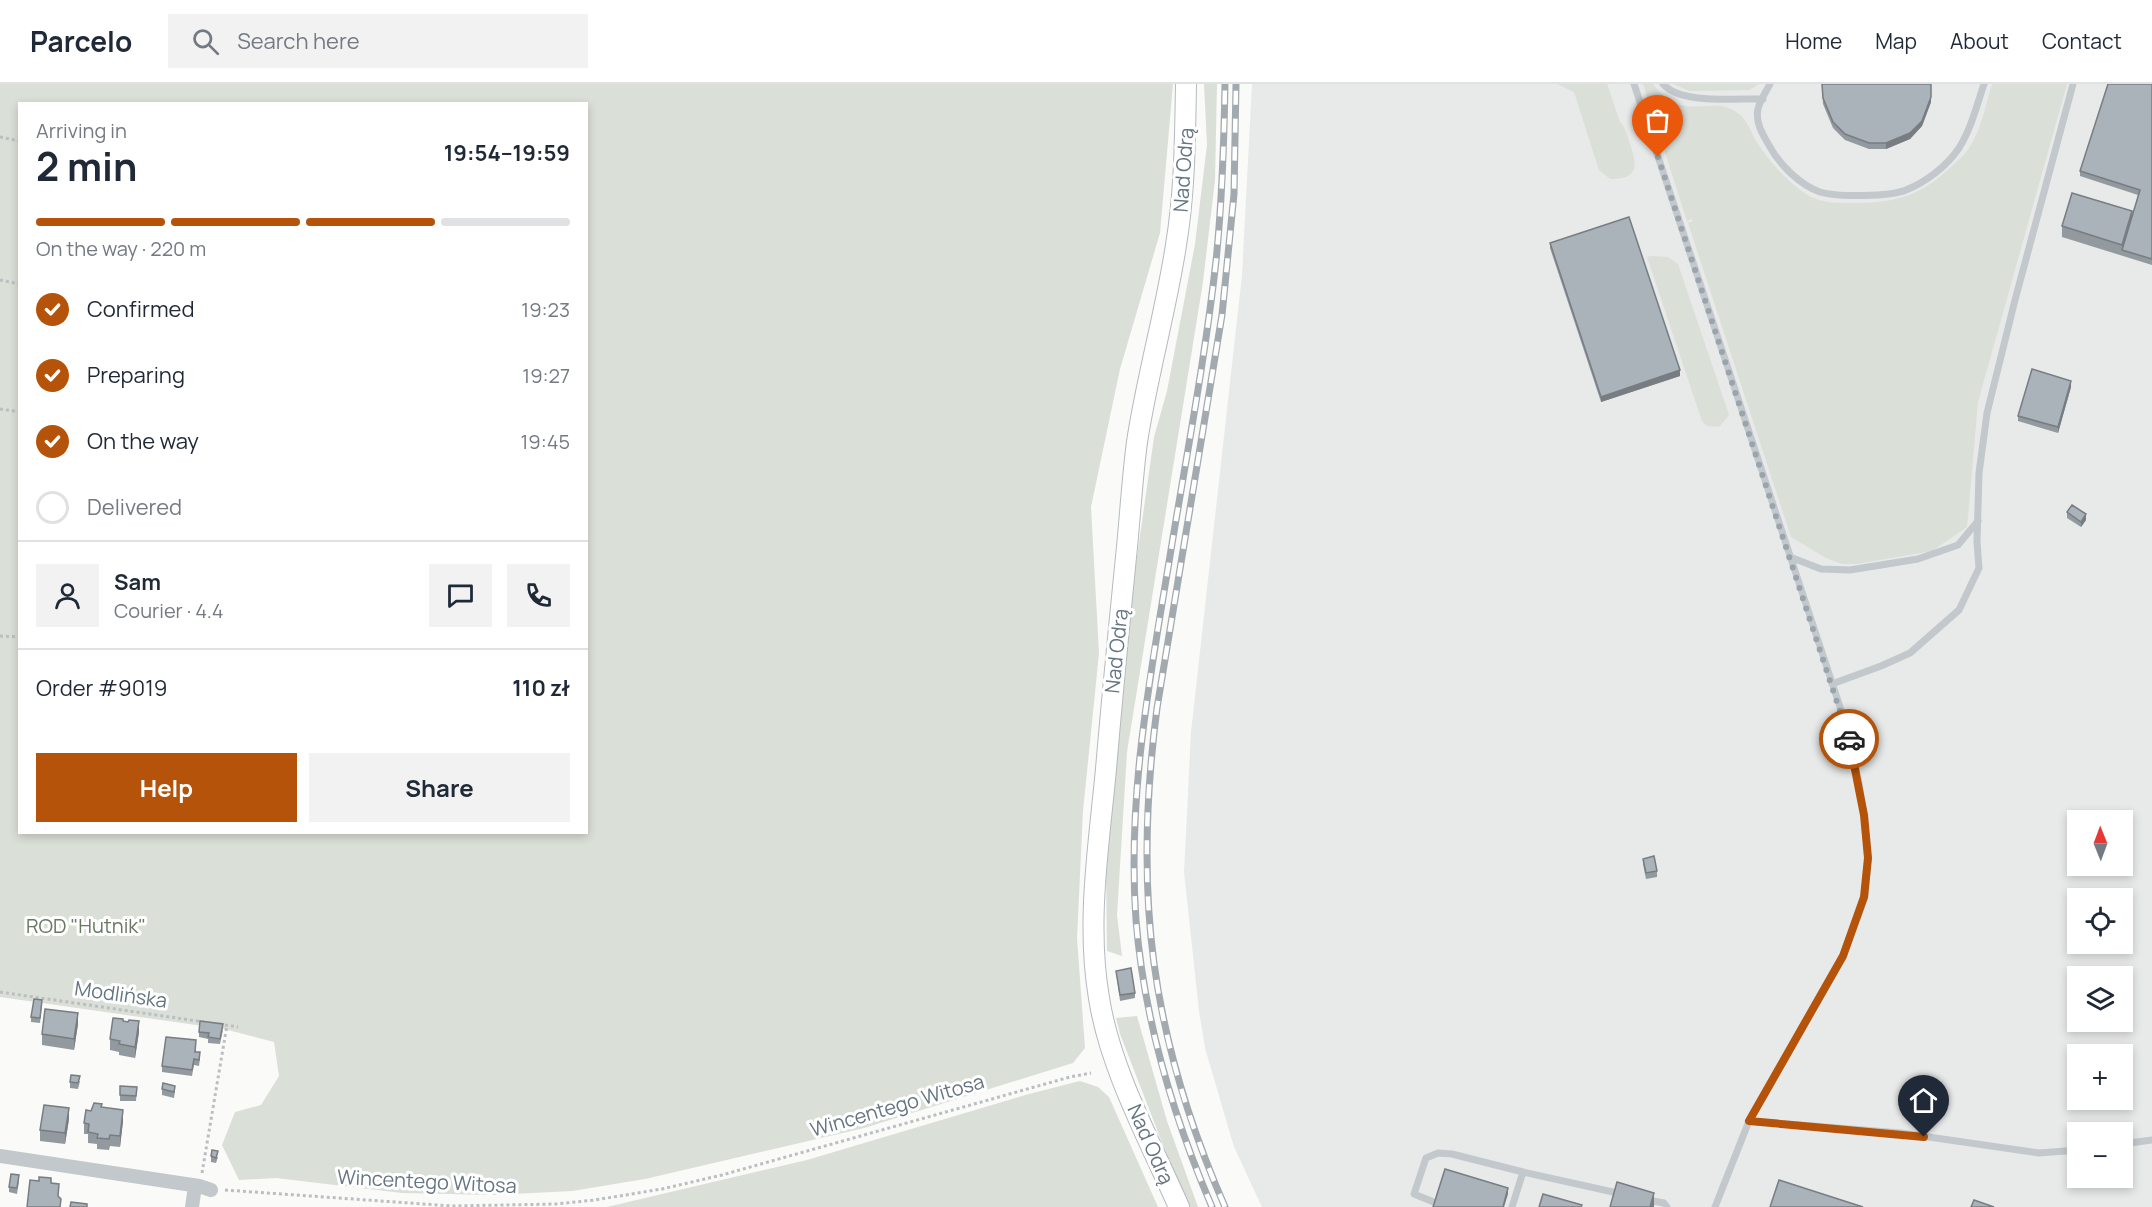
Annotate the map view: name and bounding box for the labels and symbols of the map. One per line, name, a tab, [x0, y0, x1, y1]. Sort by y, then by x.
pin	[1632, 95, 1683, 157]
street label: Nad Odrą	[1167, 127, 1199, 213]
street label: Nad Odrą	[1098, 607, 1134, 695]
courier	[1819, 709, 1879, 769]
north arrow	[2067, 810, 2133, 876]
park label: ROD "Hutnik"	[26, 912, 146, 939]
street label: Modlińska	[73, 974, 169, 1014]
street label: Wincentego Witosa	[807, 1067, 987, 1143]
pin	[1898, 1075, 1949, 1137]
street label: Nad Odrą	[1121, 1100, 1181, 1188]
street label: Wincentego Witosa	[337, 1163, 517, 1199]

